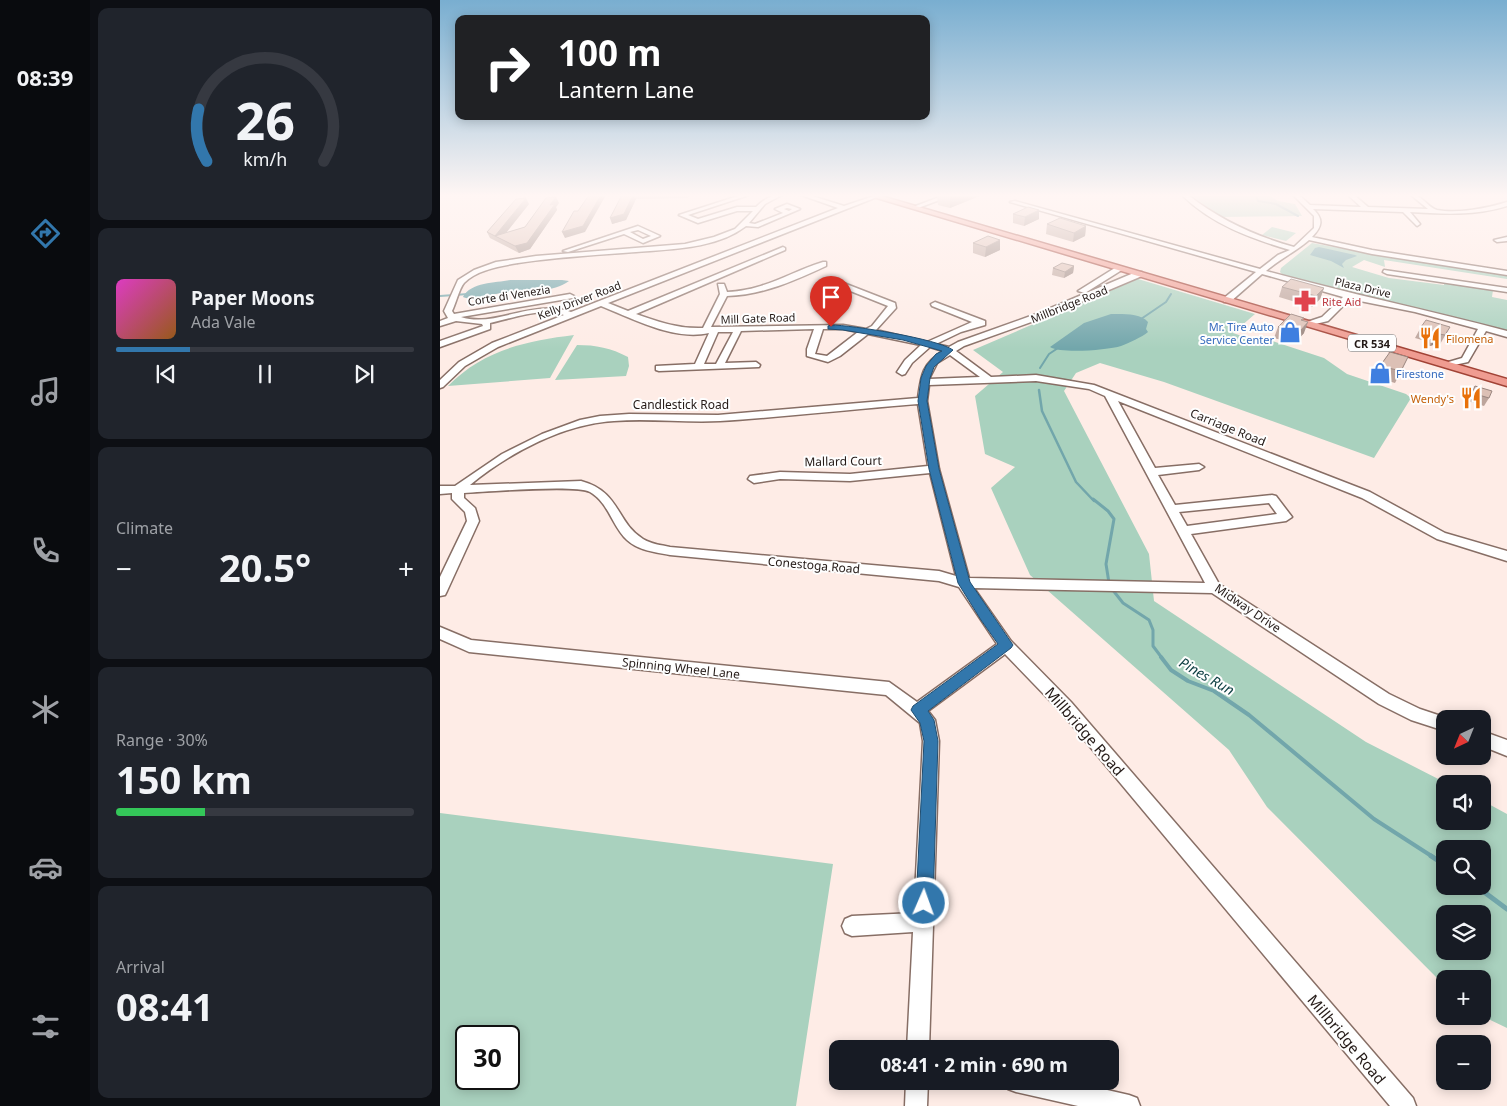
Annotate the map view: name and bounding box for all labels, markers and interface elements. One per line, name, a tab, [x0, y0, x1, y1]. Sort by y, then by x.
text: 100 m	[558, 29, 661, 76]
icon: right	[475, 35, 540, 100]
text: 08:39	[17, 62, 73, 92]
text: Lantern Lane	[558, 74, 694, 104]
text: 26	[235, 84, 295, 155]
text: km/h	[243, 147, 287, 171]
icon: directions	[28, 216, 63, 251]
street label: Plaza Drive	[1334, 273, 1392, 301]
pin	[810, 276, 852, 327]
street label: Kelly Driver Road	[535, 277, 623, 323]
street label: Corte di Venezia	[467, 281, 551, 309]
street label: Millbridge Road	[1028, 282, 1110, 326]
icon: arrive	[817, 283, 845, 311]
text: Paper Moons	[191, 285, 315, 311]
pharmacy icon: Rite Aid	[1292, 288, 1318, 314]
place label: Rite Aid	[1322, 294, 1361, 309]
street label: Mill Gate Road	[720, 309, 796, 327]
text: Ada Vale	[191, 311, 256, 333]
place label: Mr. Tire Auto Service Center	[1200, 319, 1274, 347]
shop icon: Mr. Tire Auto Service Center	[1277, 319, 1303, 345]
restaurant icon: Filomena	[1417, 325, 1443, 351]
place label: Filomena	[1446, 331, 1494, 346]
road number: CR 534	[1348, 334, 1396, 352]
icon: previous	[152, 360, 180, 388]
icon: pause	[251, 360, 279, 388]
icon: next	[350, 360, 378, 388]
shop icon: Firestone	[1367, 360, 1393, 386]
place label: Firestone	[1396, 366, 1444, 381]
icon: music	[28, 374, 63, 409]
restaurant icon: Wendy's	[1458, 385, 1484, 411]
place label: Wendy's	[1411, 391, 1454, 406]
street label: Candlestick Road	[633, 396, 729, 413]
street label: Carriage Road	[1188, 404, 1268, 450]
street label: Mallard Court	[804, 452, 882, 470]
text: Climate	[116, 517, 173, 539]
icon: phone	[28, 533, 63, 568]
text: 20.5°	[219, 541, 311, 593]
text: −	[116, 549, 132, 587]
text: +	[398, 549, 414, 587]
street label: Conestoga Road	[767, 553, 861, 577]
street label: Midway Drive	[1212, 580, 1285, 637]
street label: Spinning Wheel Lane	[621, 653, 741, 683]
water label: Pines Run	[1176, 653, 1238, 699]
street label: Millbridge Road	[1041, 682, 1129, 780]
icon: climate	[28, 692, 63, 727]
north arrow	[1436, 710, 1491, 765]
map controls	[1436, 710, 1491, 1090]
text: Range · 30%	[116, 729, 208, 751]
text: 150 km	[116, 753, 252, 805]
button: sound	[1436, 775, 1491, 830]
button: search	[1436, 840, 1491, 895]
icon: car	[28, 850, 63, 885]
position arrow	[897, 876, 949, 928]
button: layers	[1436, 905, 1491, 960]
text: Arrival	[116, 956, 165, 978]
button: +	[1436, 970, 1491, 1025]
text: 08:41	[116, 980, 214, 1032]
street label: Millbridge Road	[1304, 990, 1390, 1088]
icon: filters	[28, 1009, 63, 1044]
speed limit sign: 30	[455, 1025, 520, 1090]
button: −	[1436, 1035, 1491, 1090]
text: 08:41 · 2 min · 690 m	[880, 1052, 1068, 1078]

